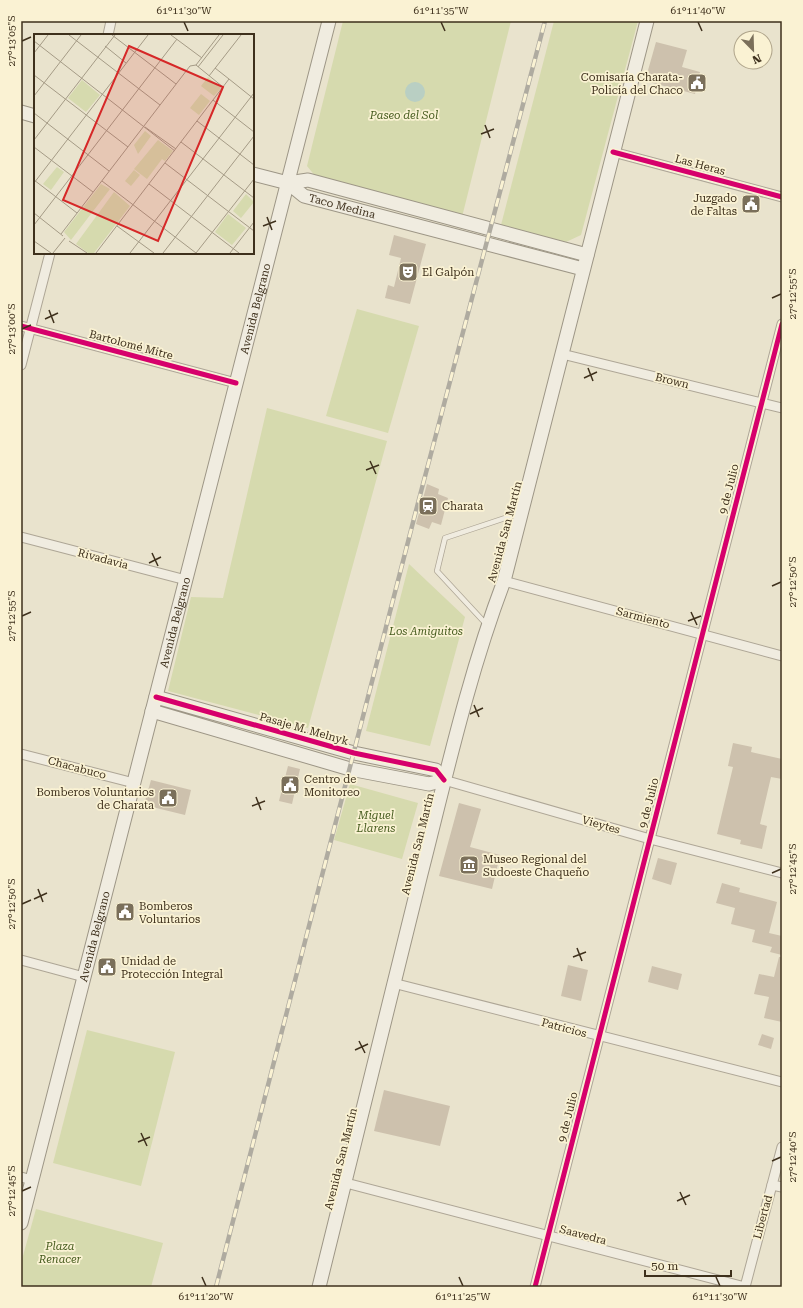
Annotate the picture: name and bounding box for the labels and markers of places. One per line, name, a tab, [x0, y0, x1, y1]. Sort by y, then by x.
place label: Comisaría Charata- Policía del Chaco	[581, 71, 683, 97]
public building icon: Comisaría Charata- Policía del Chaco	[686, 72, 708, 94]
place label: Juzgado de Faltas	[690, 192, 737, 218]
public building icon: Juzgado de Faltas	[740, 193, 762, 215]
theatre icon: El Galpón	[397, 261, 419, 283]
place label: El Galpón	[422, 266, 474, 279]
station icon: Charata	[417, 495, 439, 517]
place label: Charata	[442, 500, 483, 513]
place label: Centro de Monitoreo	[304, 773, 360, 799]
public building icon: Centro de Monitoreo	[279, 774, 301, 796]
place label: Bomberos Voluntarios de Charata	[36, 786, 154, 812]
public building icon: Bomberos Voluntarios de Charata	[157, 787, 179, 809]
place label: Museo Regional del Sudoeste Chaqueño	[483, 853, 589, 879]
museum icon: Museo Regional del Sudoeste Chaqueño	[458, 854, 480, 876]
place label: Bomberos Voluntarios	[139, 900, 200, 926]
public building icon: Bomberos Voluntarios	[114, 901, 136, 923]
place label: Unidad de Protección Integral	[121, 955, 224, 981]
public building icon: Unidad de Protección Integral	[96, 956, 118, 978]

